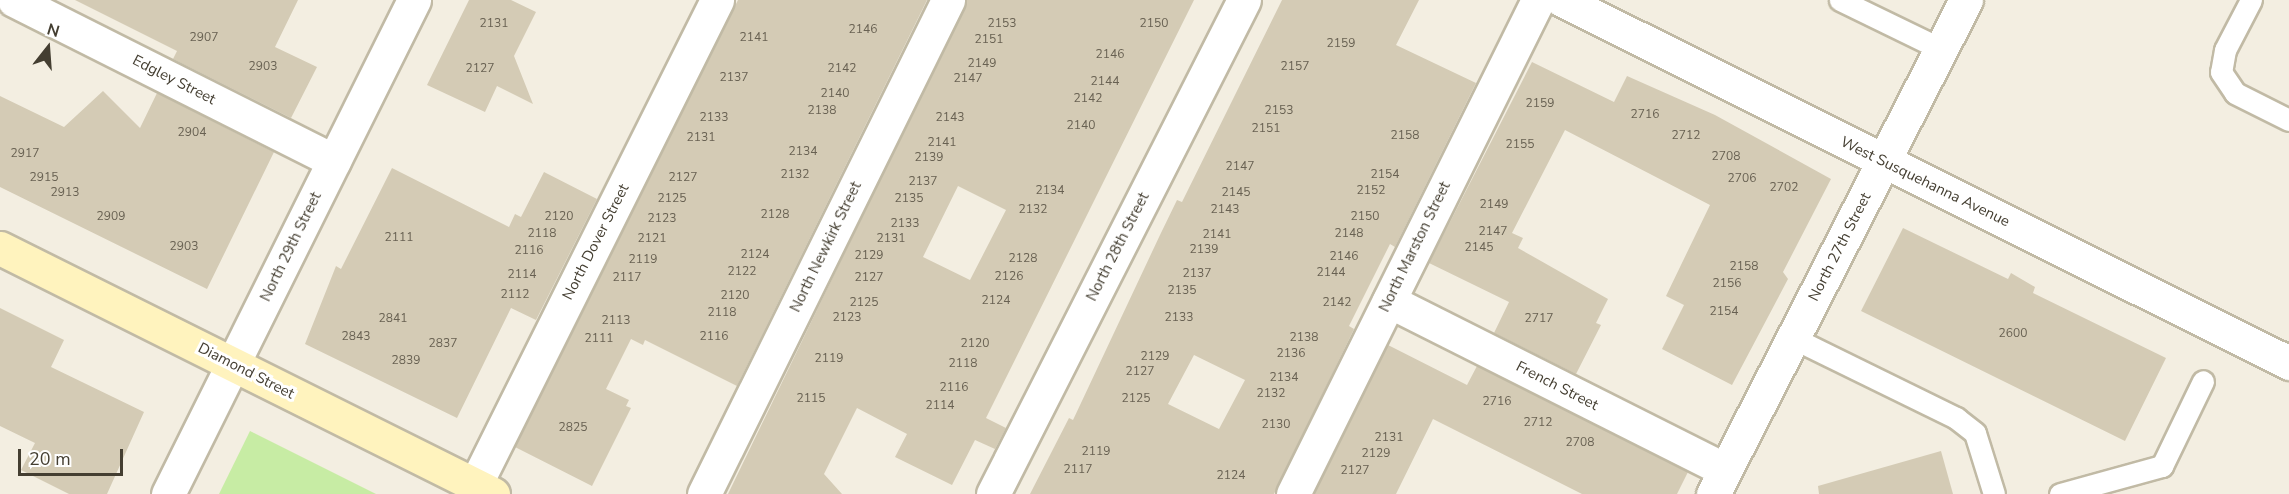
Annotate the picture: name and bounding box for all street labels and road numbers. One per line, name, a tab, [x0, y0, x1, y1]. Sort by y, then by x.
street label: Edgley Street	[129, 51, 219, 109]
street label: West Susquehanna Avenue	[1837, 133, 2013, 231]
street label: North Newkirk Street	[787, 179, 865, 315]
street label: North Marston Street	[1376, 179, 1454, 315]
street label: North Dover Street	[559, 181, 633, 303]
street label: North 29th Street	[257, 189, 325, 305]
street label: North 28th Street	[1083, 190, 1153, 304]
street label: North 27th Street	[1805, 190, 1875, 304]
street label: Diamond Street	[195, 339, 297, 403]
street label: French Street	[1513, 358, 1601, 414]

